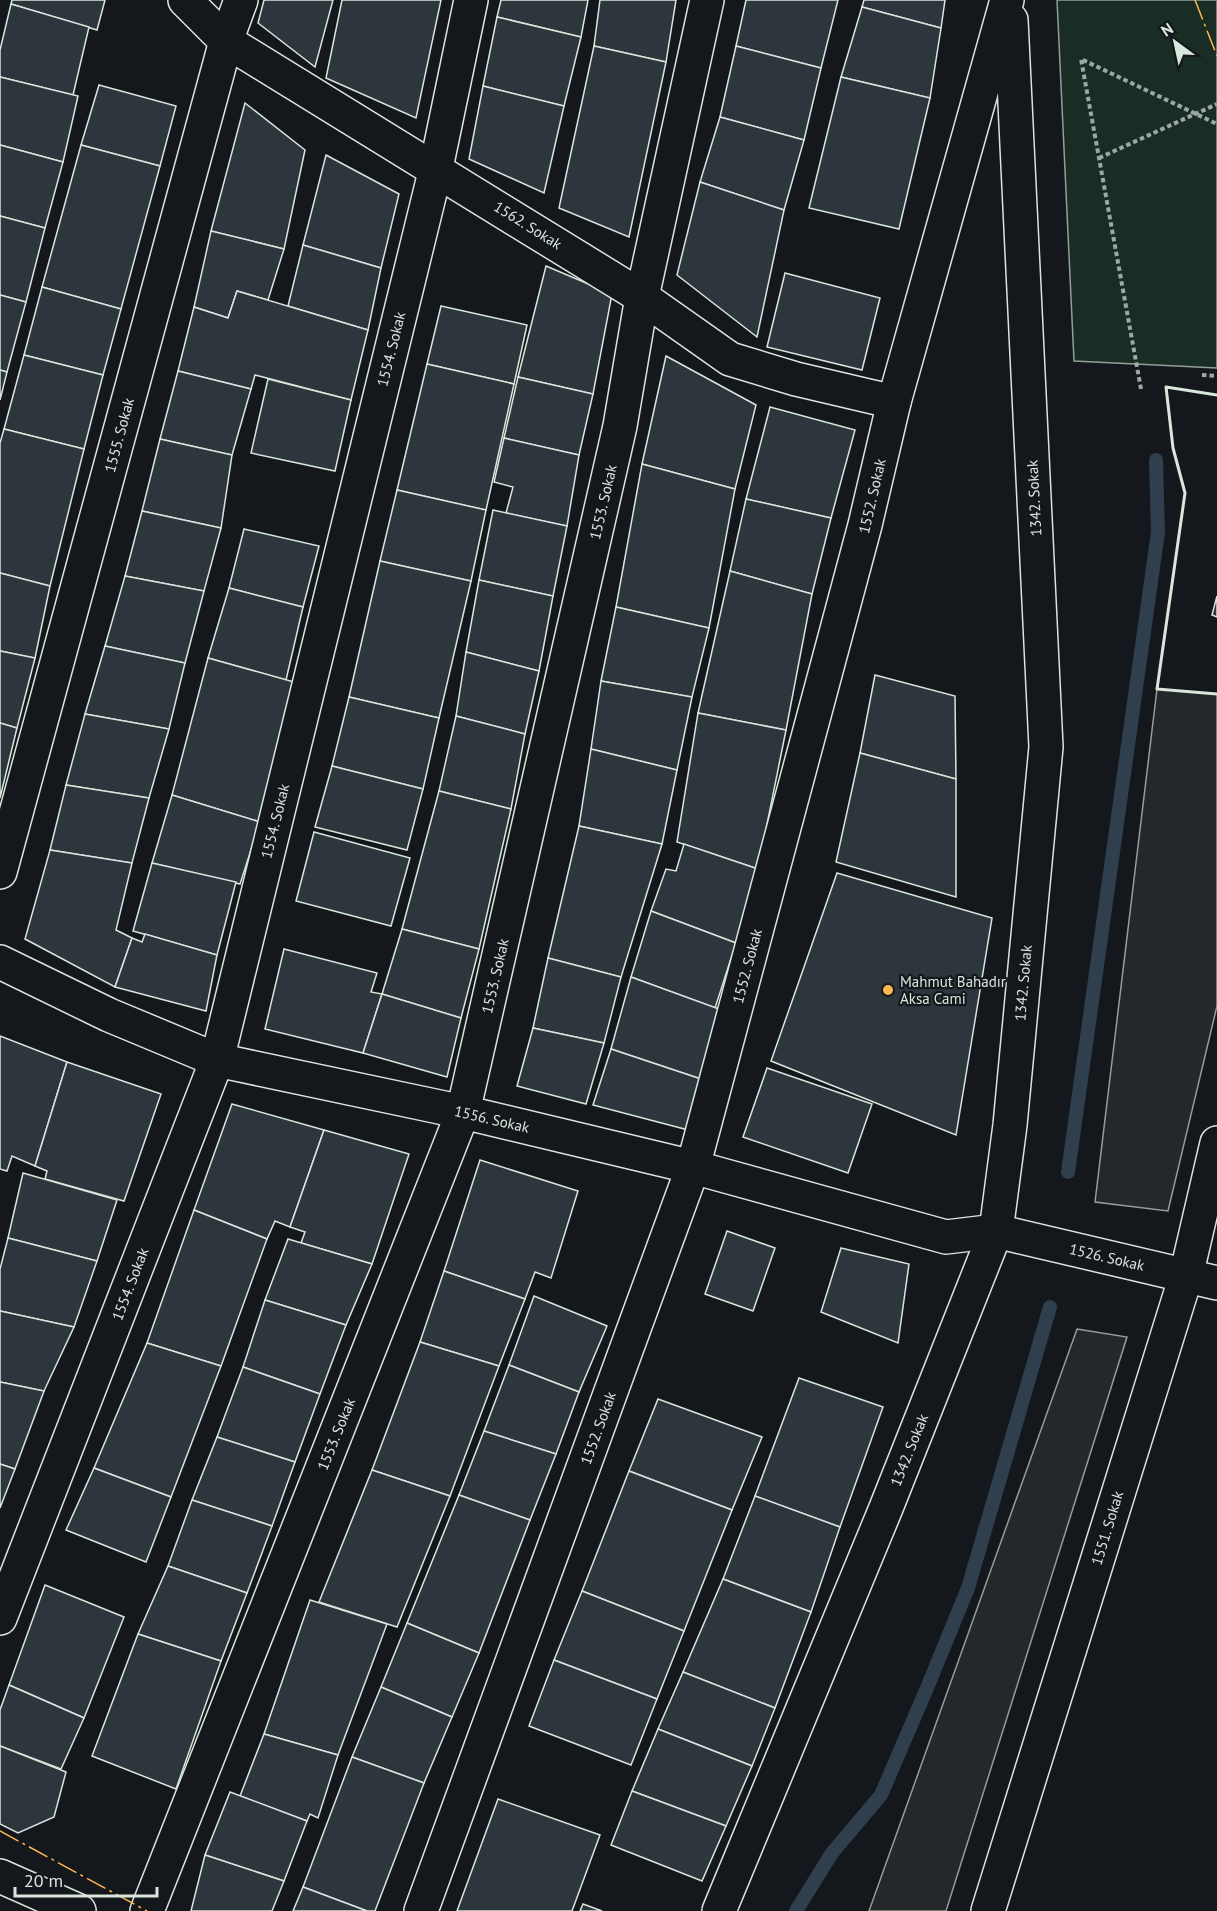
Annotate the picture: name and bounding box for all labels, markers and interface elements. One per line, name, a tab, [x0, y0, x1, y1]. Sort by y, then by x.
north arrow	[1145, 12, 1205, 72]
text: N	[1157, 18, 1177, 41]
street label: 1562. Sokak	[491, 197, 566, 254]
street label: 1554. Sokak	[373, 309, 410, 388]
street label: 1555. Sokak	[100, 395, 138, 474]
street label: 1552. Sokak	[854, 456, 890, 535]
street label: 1342. Sokak	[1022, 458, 1045, 537]
street label: 1553. Sokak	[585, 462, 621, 541]
street label: 1554. Sokak	[257, 781, 294, 860]
street label: 1552. Sokak	[728, 926, 766, 1005]
street label: 1553. Sokak	[477, 936, 513, 1015]
street label: 1342. Sokak	[1010, 943, 1036, 1022]
place label: Mahmut Bahadır Aksa Cami	[900, 972, 1006, 1008]
marker: Mahmut Bahadır Aksa Cami	[881, 983, 895, 997]
street label: 1556. Sokak	[453, 1101, 532, 1137]
street label: 1526. Sokak	[1068, 1239, 1147, 1275]
street label: 1554. Sokak	[107, 1244, 153, 1323]
street label: 1552. Sokak	[576, 1388, 620, 1467]
street label: 1553. Sokak	[313, 1394, 359, 1473]
street label: 1342. Sokak	[886, 1410, 932, 1489]
street label: 1551. Sokak	[1087, 1488, 1128, 1567]
scale bar	[15, 1860, 158, 1898]
text: 20 m	[24, 1869, 63, 1892]

